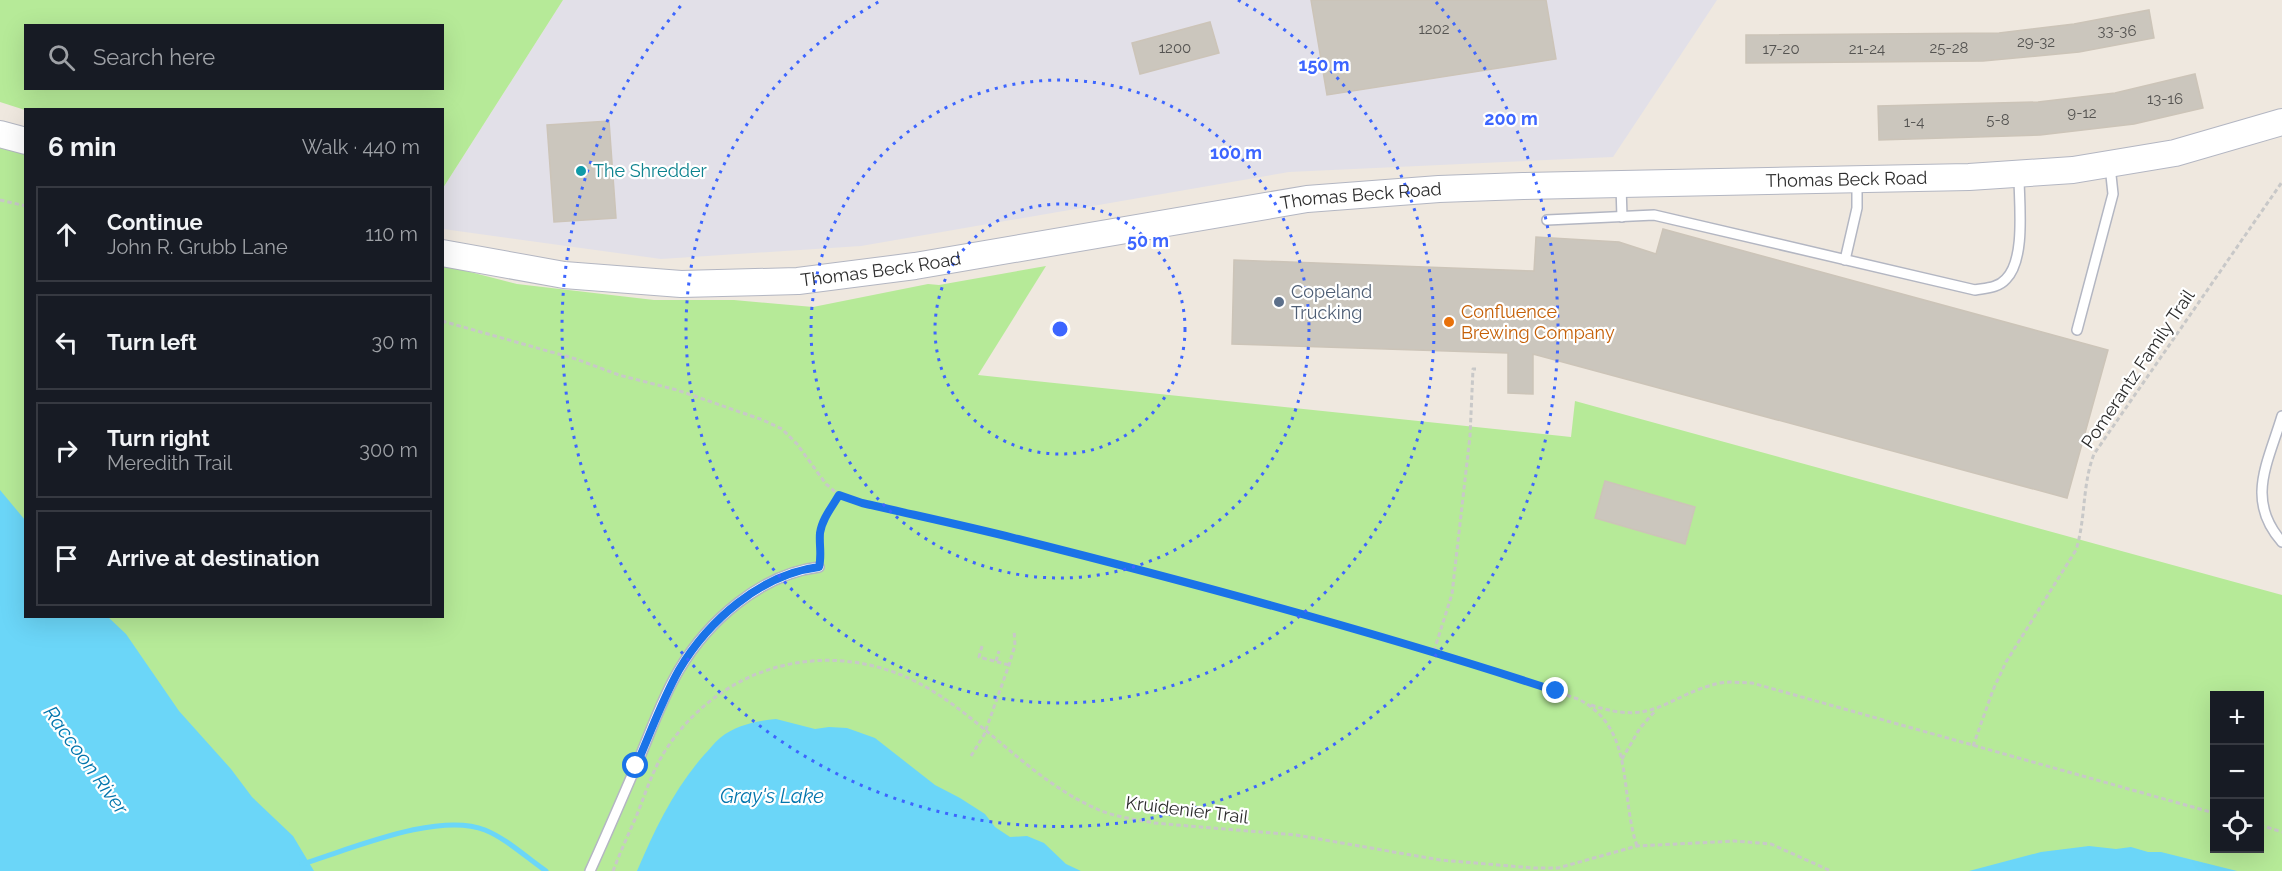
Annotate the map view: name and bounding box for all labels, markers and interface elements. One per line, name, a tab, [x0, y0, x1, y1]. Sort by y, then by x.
house number: 1202	[1418, 20, 1450, 38]
house number: 33-36	[2098, 22, 2136, 40]
search box	[24, 24, 444, 90]
house number: 29-32	[2017, 33, 2055, 51]
house number: 1200	[1159, 39, 1191, 57]
house number: 25-28	[1930, 39, 1969, 57]
house number: 17-20	[1762, 40, 1800, 58]
house number: 21-24	[1849, 40, 1885, 58]
icon: search	[45, 41, 78, 74]
text: Search here	[93, 44, 215, 70]
text: 150 m	[1299, 54, 1350, 75]
house number: 13-16	[2147, 90, 2183, 108]
house number: 9-12	[2067, 104, 2097, 122]
text: 200 m	[1484, 108, 1538, 129]
house number: 5-8	[1986, 111, 2010, 129]
house number: 1-4	[1904, 113, 1924, 131]
text: 6 min	[48, 132, 117, 162]
text: Walk · 440 m	[302, 135, 420, 159]
text: 100 m	[1210, 142, 1262, 163]
place label: The Shredder	[593, 160, 708, 181]
marker: The Shredder	[574, 164, 588, 178]
street label: Thomas Beck Road	[1765, 167, 1928, 191]
street label: Thomas Beck Road	[1279, 178, 1442, 213]
text: Continue	[107, 209, 203, 235]
icon: ahead	[50, 218, 83, 251]
text: 110 m	[365, 222, 418, 246]
text: 50 m	[1127, 230, 1169, 251]
text: John R. Grubb Lane	[107, 235, 288, 259]
street label: Thomas Beck Road	[799, 247, 963, 291]
place label: Copeland Trucking	[1291, 281, 1372, 323]
street label: Pomerantz Family Trail	[2077, 285, 2199, 452]
marker: Copeland Trucking	[1272, 295, 1286, 309]
place label: Confluence Brewing Company	[1461, 301, 1615, 343]
marker: Confluence Brewing Company	[1442, 315, 1456, 329]
centre of rings	[1050, 319, 1070, 339]
icon: left	[50, 326, 83, 359]
text: Turn left	[107, 329, 197, 355]
text: 30 m	[372, 330, 418, 354]
text: Turn right	[107, 425, 210, 451]
icon: right	[50, 434, 83, 467]
text: 300 m	[359, 438, 418, 462]
text: Meredith Trail	[107, 451, 232, 475]
icon: arrive	[50, 542, 83, 575]
text: Arrive at destination	[107, 545, 320, 571]
route end	[1542, 677, 1568, 703]
map controls	[2210, 691, 2264, 853]
button: +	[2210, 691, 2264, 745]
water label: Raccoon River	[39, 701, 134, 820]
button: −	[2210, 745, 2264, 799]
route start	[622, 752, 648, 778]
water label: Gray's Lake	[720, 784, 824, 808]
street label: Kruidenier Trail	[1124, 792, 1250, 827]
button: locate	[2210, 799, 2264, 853]

